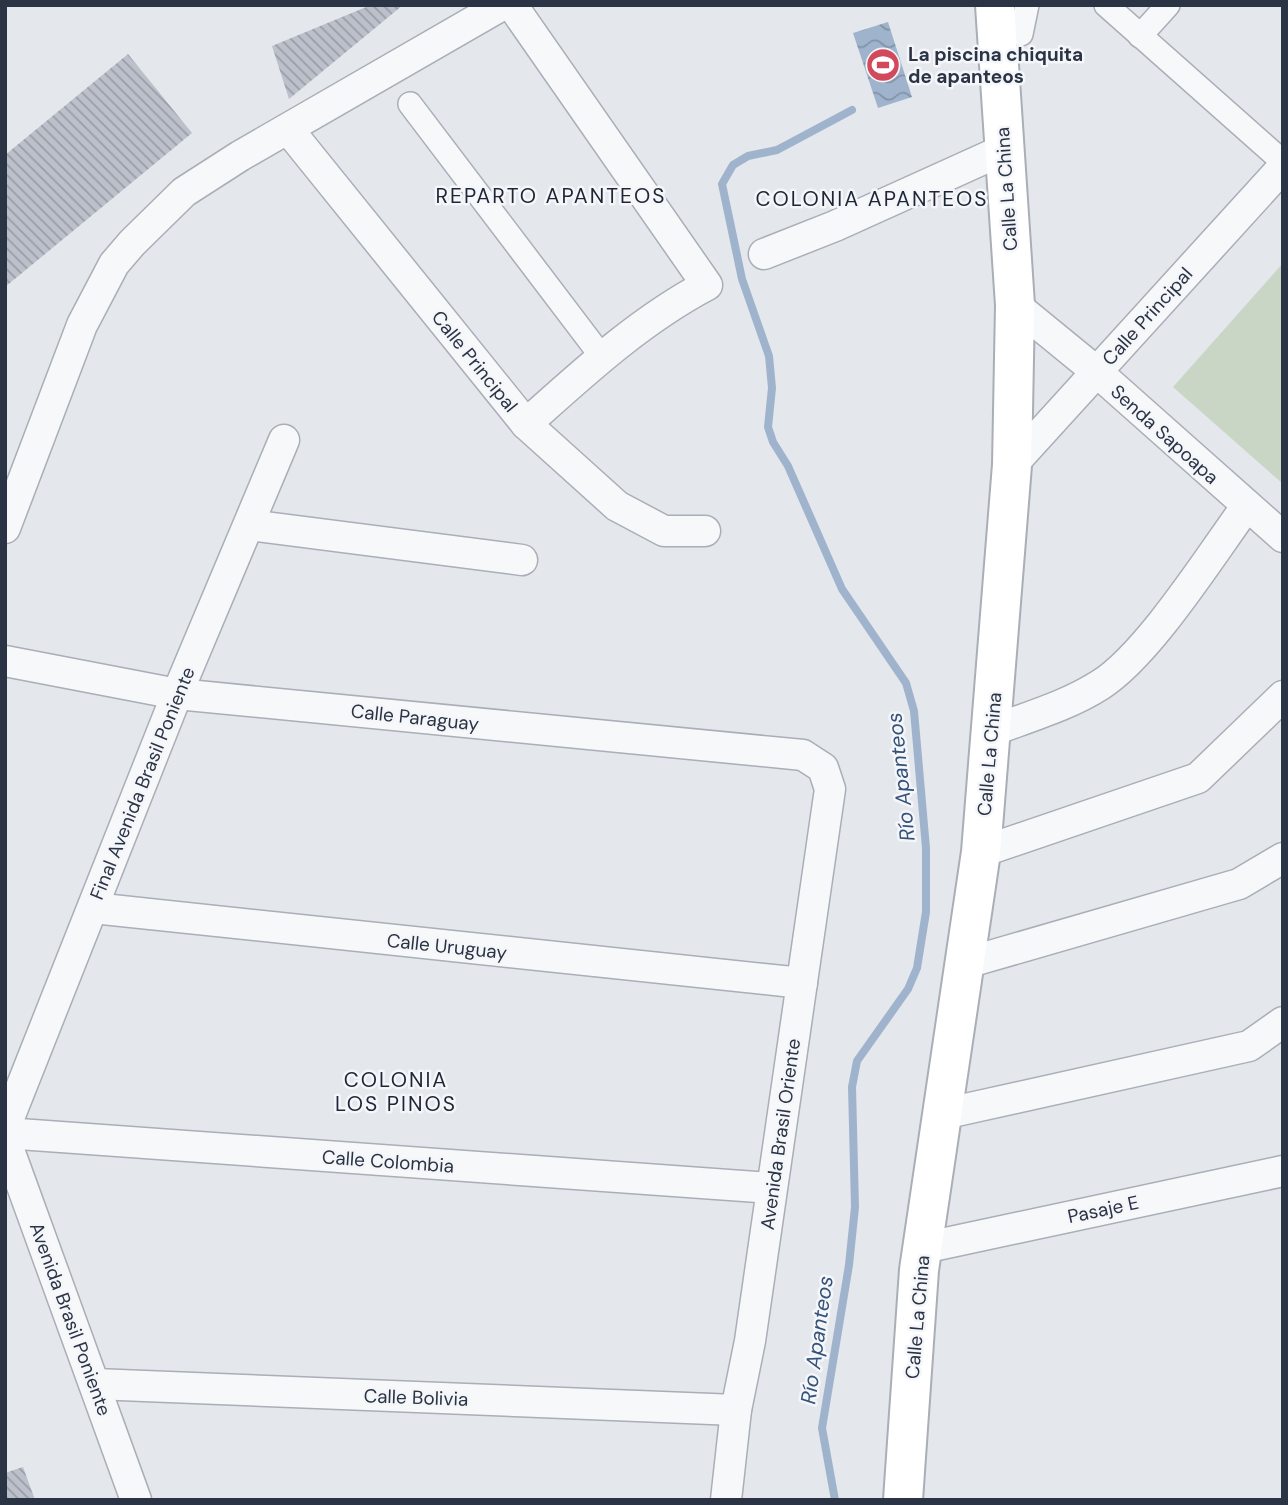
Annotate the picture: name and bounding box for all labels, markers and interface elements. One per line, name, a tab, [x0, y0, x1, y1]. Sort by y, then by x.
place label: La piscina chiquita de apanteos	[908, 42, 1083, 89]
sports icon: La piscina chiquita de apanteos	[864, 46, 902, 84]
street label: Calle La China	[990, 126, 1023, 252]
district label: REPARTO APANTEOS	[436, 182, 666, 210]
district label: COLONIA APANTEOS	[755, 185, 989, 213]
street label: Calle Principal	[1097, 262, 1198, 371]
street label: Calle Principal	[426, 305, 523, 417]
street label: Senda Sapoapa	[1105, 379, 1224, 490]
street label: Final Avenida Brasil Poniente	[84, 663, 201, 903]
street label: Calle La China	[972, 691, 1007, 817]
street label: Calle Paraguay	[350, 698, 481, 737]
water label: Río Apanteos	[880, 711, 922, 843]
street label: Calle Uruguay	[386, 928, 509, 965]
street label: Avenida Brasil Oriente	[755, 1037, 806, 1231]
district label: COLONIA LOS PINOS	[335, 1066, 457, 1118]
street label: Calle Colombia	[321, 1144, 455, 1179]
street label: Pasaje E	[1065, 1190, 1141, 1229]
street label: Avenida Brasil Poniente	[24, 1219, 117, 1419]
street label: Calle La China	[900, 1254, 935, 1380]
water label: Río Apanteos	[794, 1274, 840, 1406]
street label: Calle Bolivia	[363, 1383, 469, 1412]

